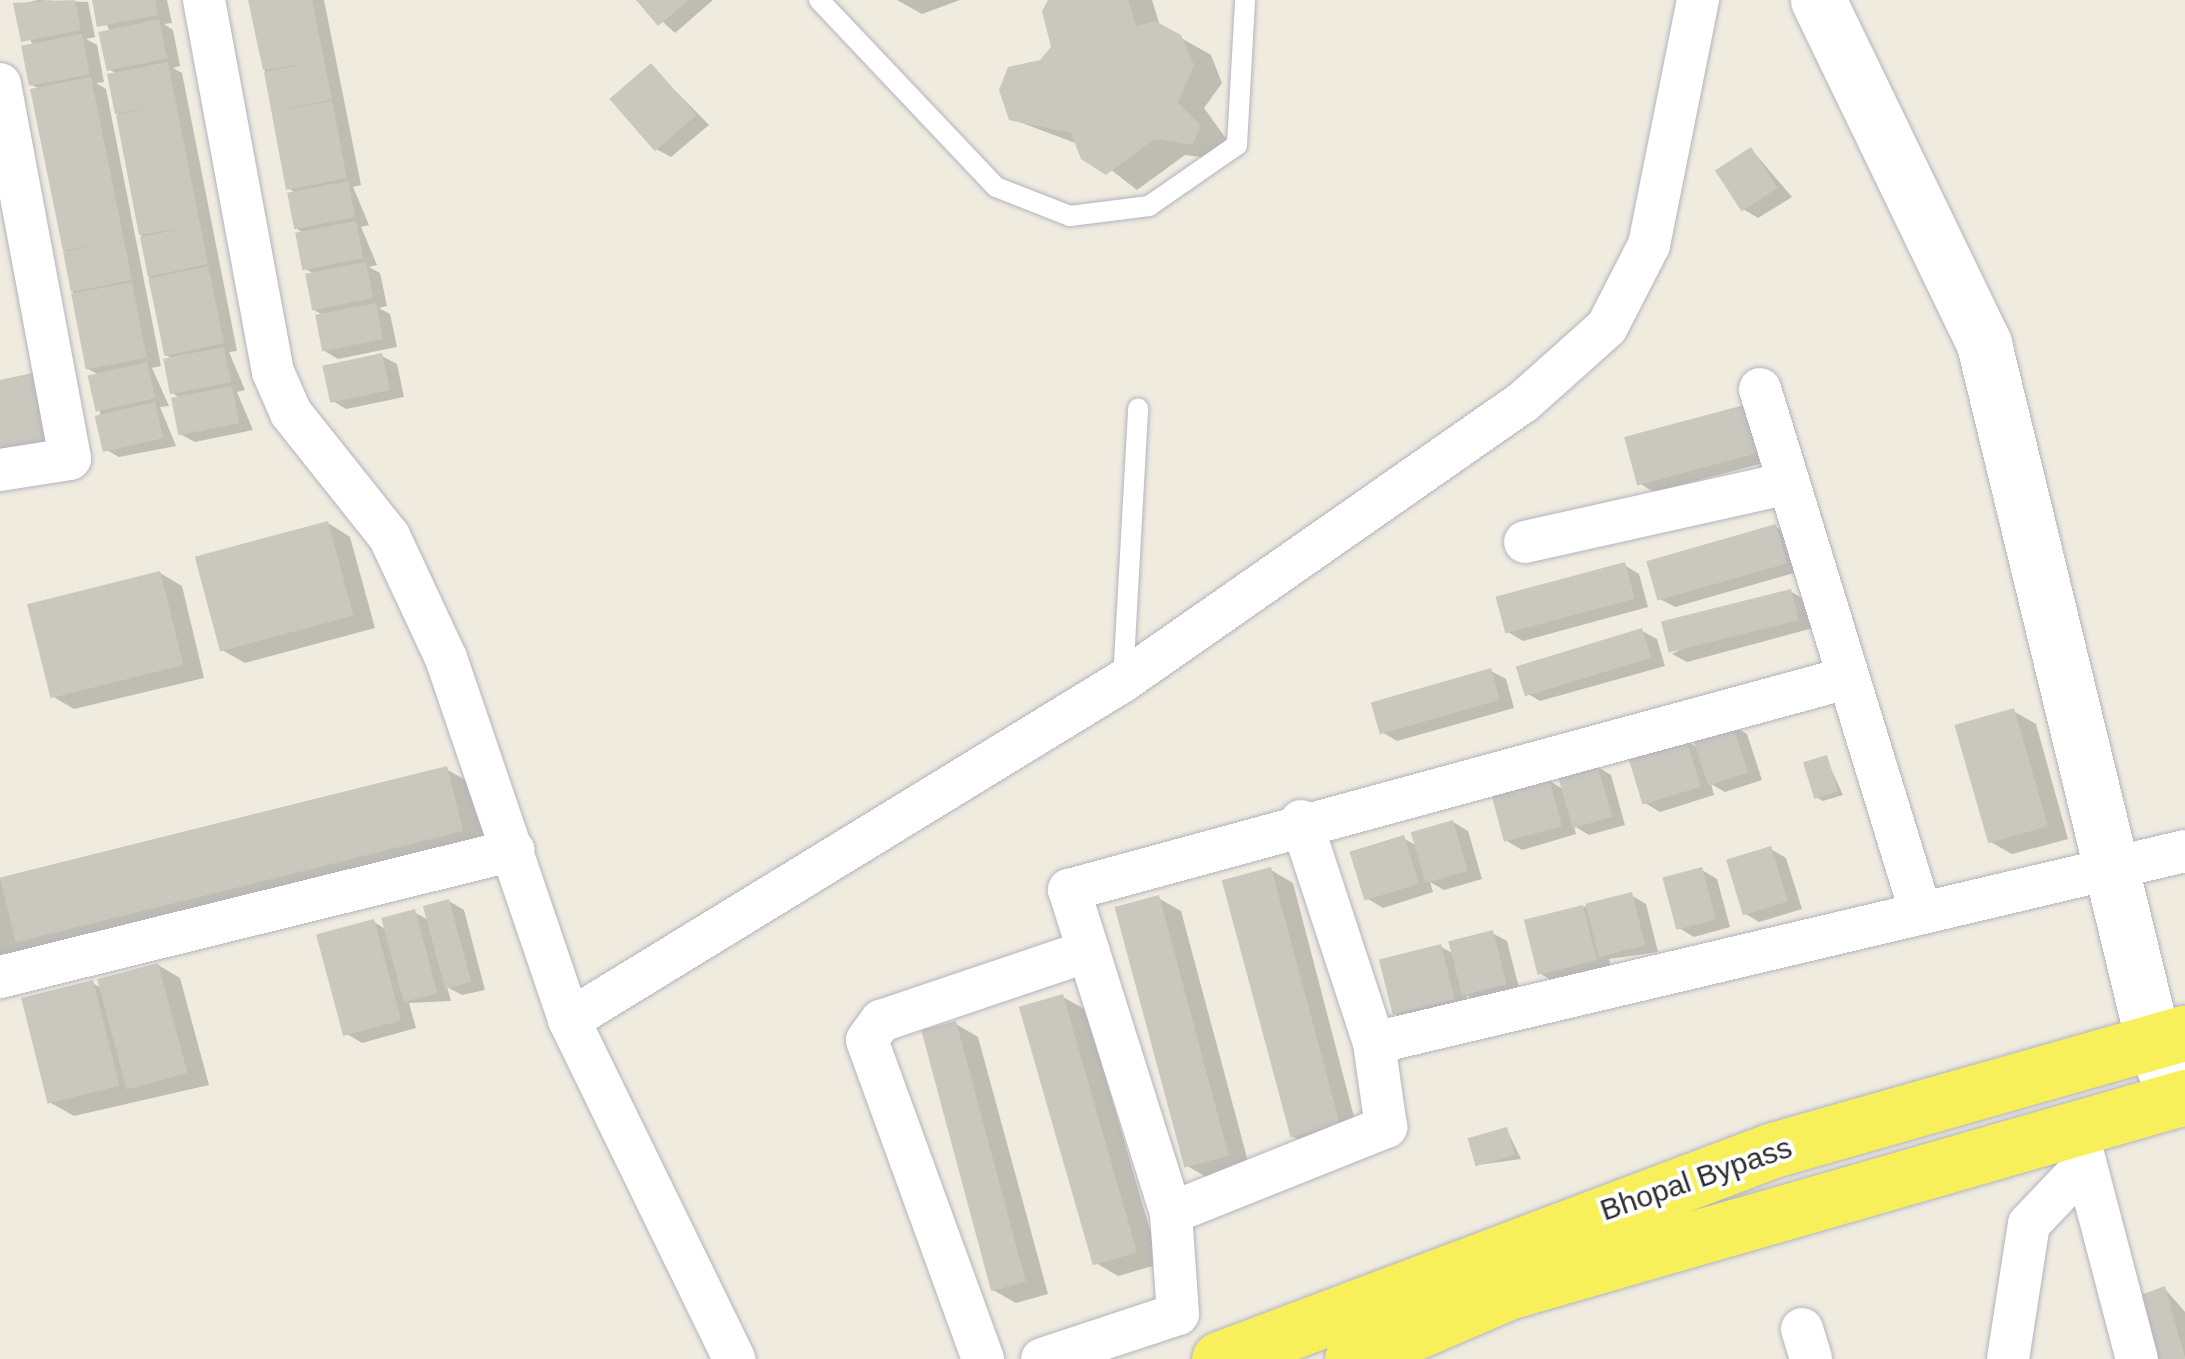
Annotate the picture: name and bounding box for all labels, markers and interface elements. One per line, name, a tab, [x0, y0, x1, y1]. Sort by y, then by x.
street label: Bhopal Bypass	[1596, 1129, 1796, 1229]

